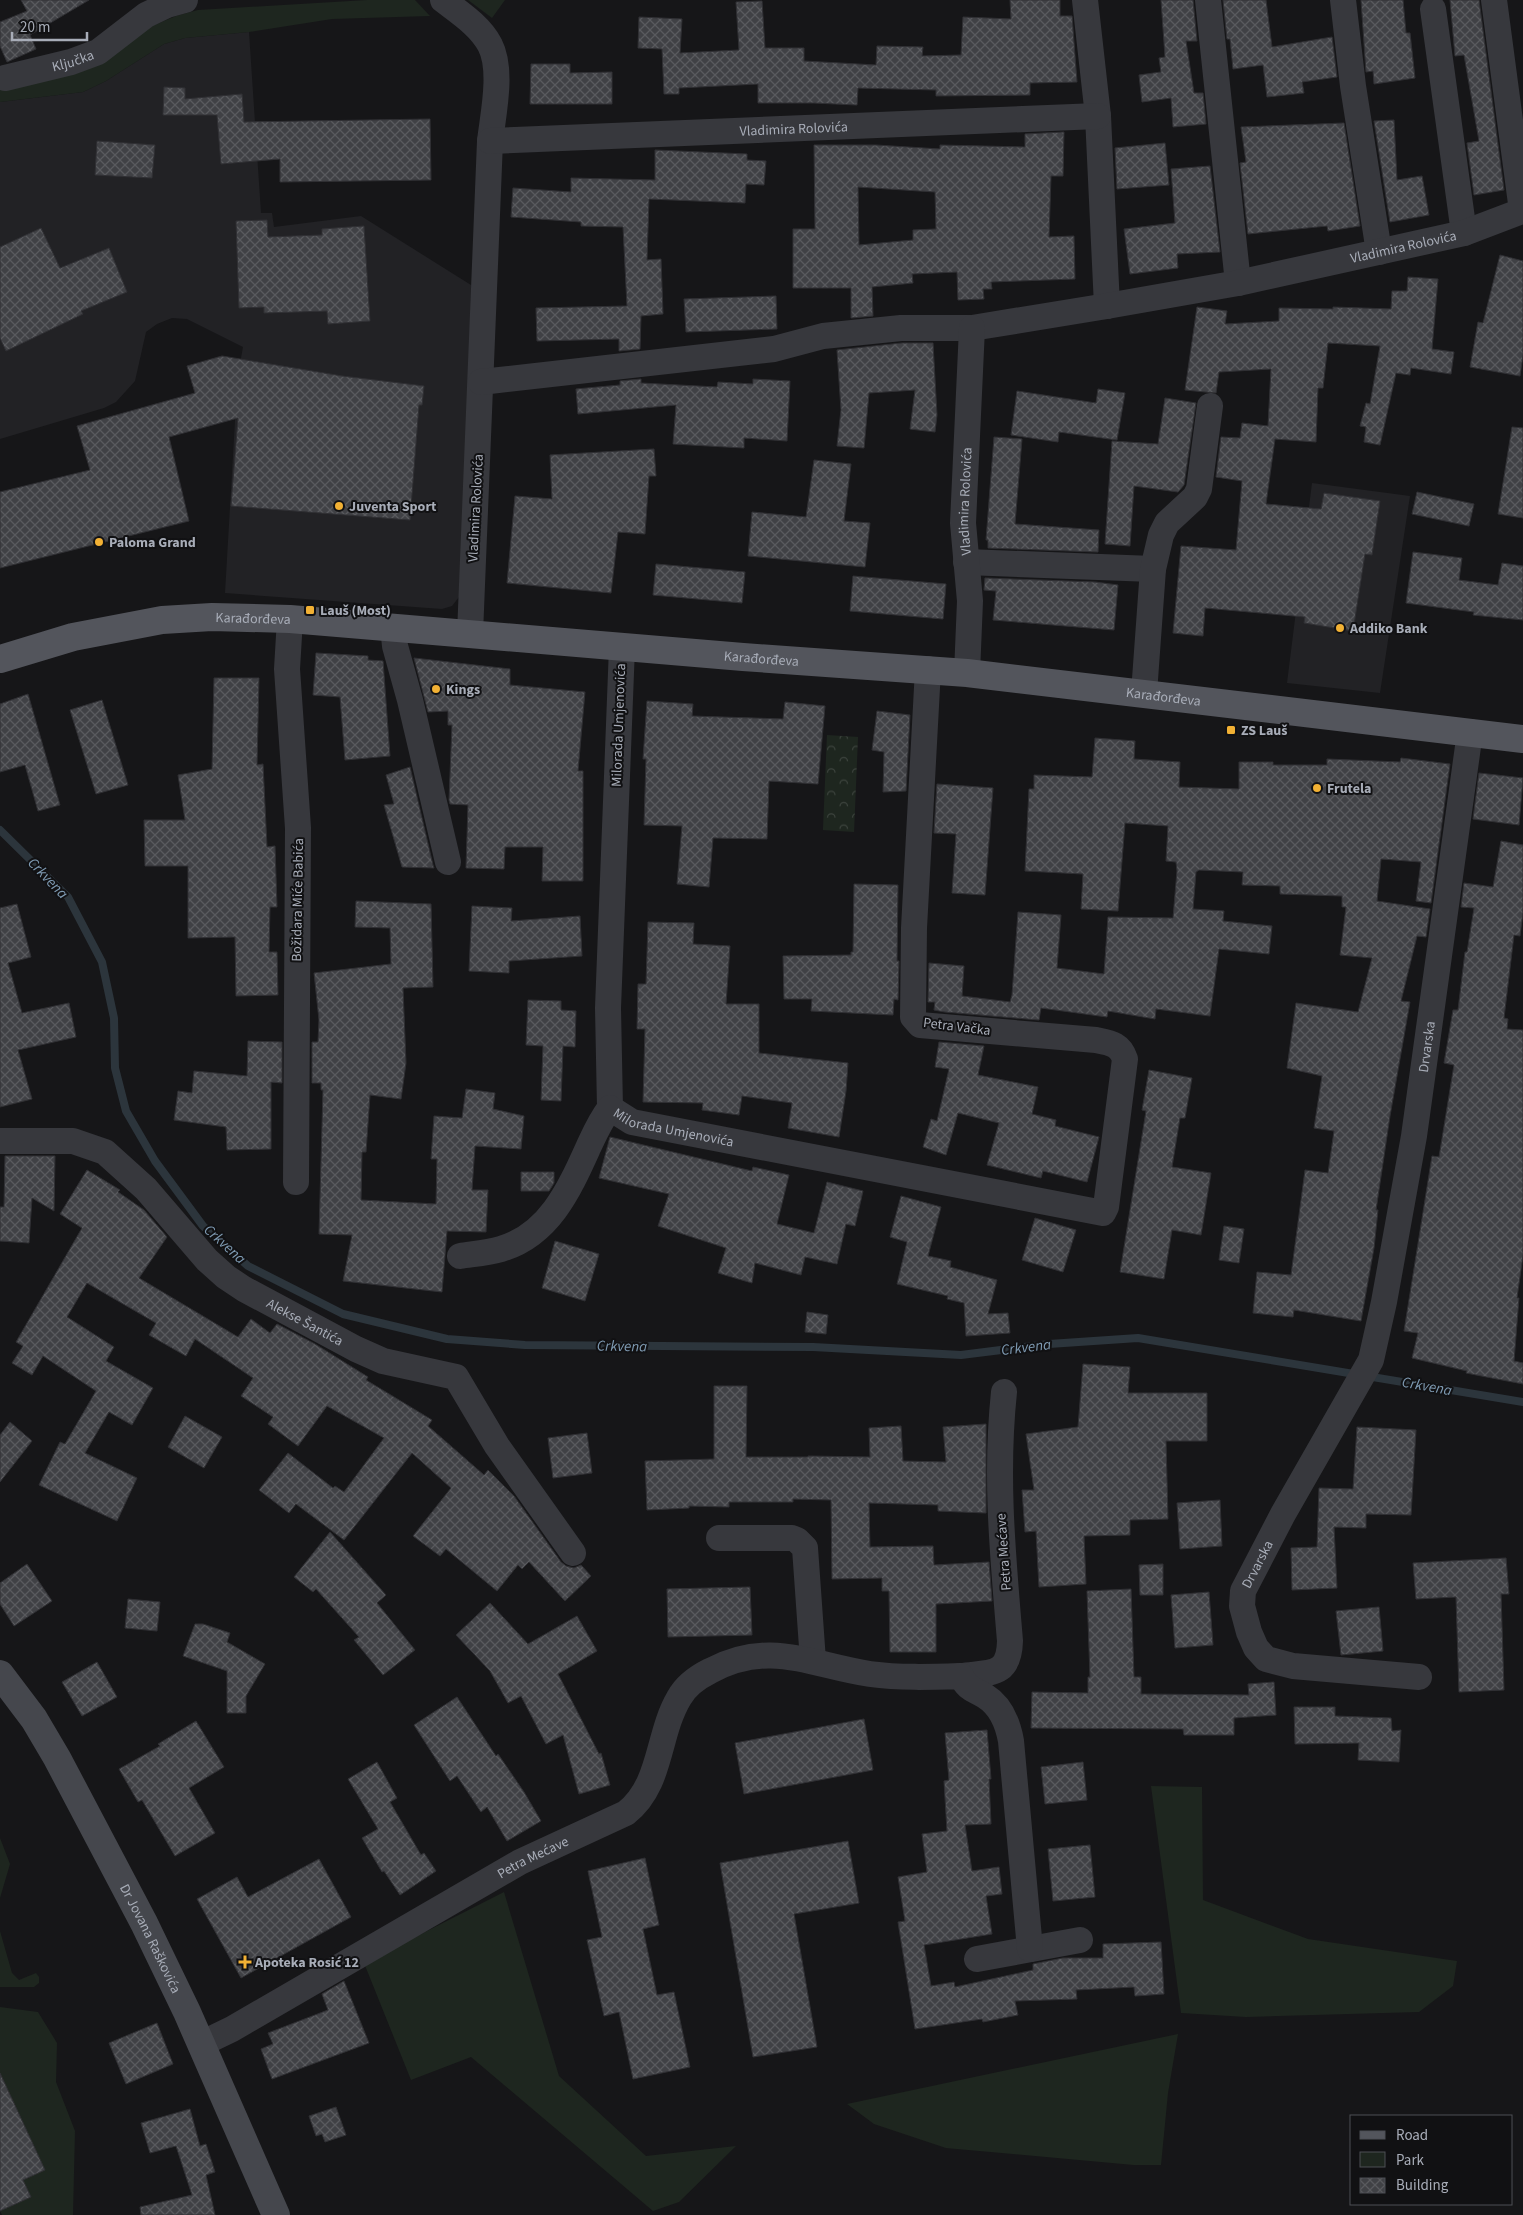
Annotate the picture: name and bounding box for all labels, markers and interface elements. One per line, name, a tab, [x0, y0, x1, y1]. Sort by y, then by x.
scale bar	[12, 10, 88, 42]
text: 20 m	[20, 17, 50, 38]
street label: Ključka	[50, 45, 97, 77]
street label: Vladimira Rolovića	[739, 117, 848, 142]
street label: Vladimira Rolovića	[1348, 226, 1459, 269]
street label: Vladimira Rolovića	[954, 447, 977, 556]
street label: Vladimira Rolovića	[463, 453, 489, 563]
place label: Juventa Sport	[349, 497, 437, 517]
marker: Juventa Sport	[333, 500, 345, 512]
place label: Paloma Grand	[109, 533, 196, 553]
marker: Paloma Grand	[93, 536, 105, 548]
place label: Lauš (Most)	[320, 601, 391, 621]
marker: Lauš (Most)	[304, 604, 316, 616]
street label: Karađorđeva	[215, 608, 291, 630]
place label: Addiko Bank	[1349, 619, 1428, 639]
marker: Addiko Bank	[1334, 622, 1346, 634]
street label: Karađorđeva	[723, 646, 800, 672]
street label: Milorada Umjenovića	[607, 663, 631, 787]
place label: Kings	[446, 680, 480, 700]
marker: Kings	[430, 683, 442, 695]
street label: Karađorđeva	[1125, 683, 1202, 712]
place label: ZS Lauš	[1241, 721, 1288, 741]
marker: ZS Lauš	[1225, 724, 1237, 736]
place label: Frutela	[1327, 779, 1371, 799]
marker: Frutela	[1311, 782, 1323, 794]
street label: Božidara Miće Babića	[287, 838, 309, 962]
water label: Crkvena	[23, 853, 73, 904]
street label: Petra Vačka	[922, 1013, 992, 1041]
street label: Drvarska	[1414, 1020, 1441, 1074]
street label: Milorada Umjenovića	[609, 1104, 735, 1152]
water label: Crkvena	[199, 1220, 250, 1269]
street label: Alekse Šantića	[263, 1294, 346, 1351]
water label: Crkvena	[1000, 1334, 1052, 1361]
water label: Crkvena	[597, 1336, 647, 1357]
water label: Crkvena	[1400, 1372, 1454, 1401]
street label: Petra Mećave	[991, 1513, 1017, 1591]
street label: Drvarska	[1237, 1537, 1279, 1592]
street label: Petra Mećave	[494, 1832, 572, 1884]
street label: Dr Jovana Raškovića	[114, 1881, 185, 1997]
place label: Apoteka Rosić 12	[254, 1953, 359, 1973]
marker: Apoteka Rosić 12	[239, 1956, 251, 1968]
legend	[1350, 2115, 1513, 2205]
text: Road	[1396, 2125, 1428, 2146]
text: Park	[1396, 2150, 1425, 2171]
text: Building	[1396, 2175, 1449, 2196]

